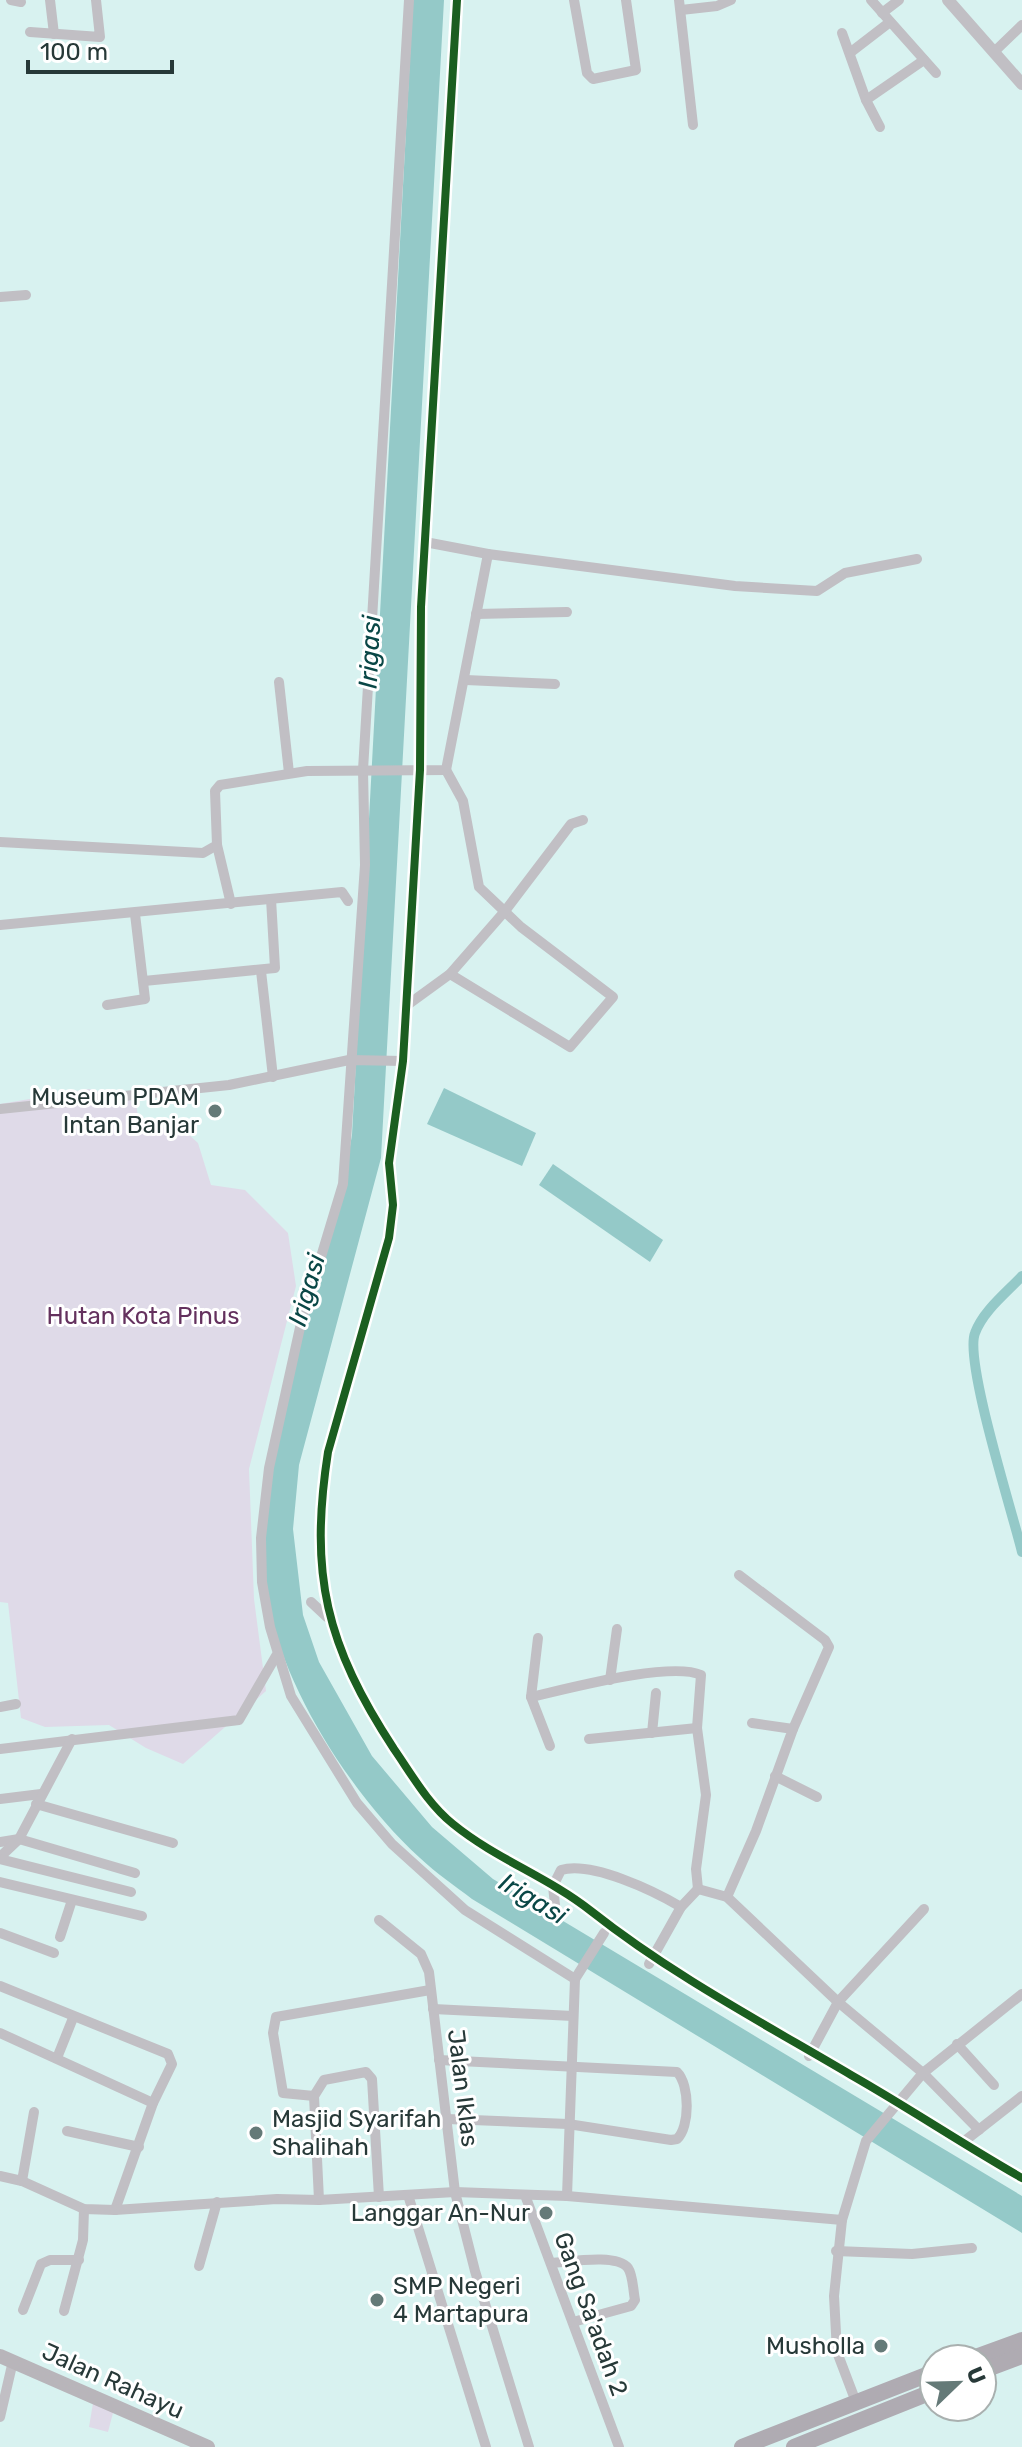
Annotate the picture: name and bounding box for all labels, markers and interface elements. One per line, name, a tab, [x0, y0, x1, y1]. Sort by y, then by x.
scale bar	[28, 24, 172, 74]
text: 100 m	[40, 38, 108, 66]
water label: Irigasi	[353, 614, 387, 690]
place label: Museum PDAM Intan Banjar	[31, 1083, 199, 1139]
marker: Museum PDAM Intan Banjar	[206, 1102, 224, 1120]
water label: Irigasi	[282, 1250, 332, 1330]
park label: Hutan Kota Pinus	[47, 1302, 239, 1330]
water label: Irigasi	[493, 1867, 573, 1932]
street label: Jalan Iklas	[442, 2028, 484, 2148]
place label: Masjid Syarifah Shalihah	[272, 2105, 441, 2161]
marker: Masjid Syarifah Shalihah	[247, 2124, 265, 2142]
place label: Langgar An-Nur	[351, 2199, 530, 2227]
marker: Langgar An-Nur	[537, 2204, 555, 2222]
street label: Gang Sa'adah 2	[548, 2228, 634, 2400]
place label: SMP Negeri 4 Martapura	[393, 2272, 529, 2328]
marker: SMP Negeri 4 Martapura	[368, 2291, 386, 2309]
place label: Musholla	[766, 2332, 865, 2360]
street label: Jalan Rahayu	[38, 2337, 188, 2425]
marker: Musholla	[872, 2337, 890, 2355]
north arrow	[918, 2343, 998, 2423]
text: U	[960, 2363, 991, 2388]

